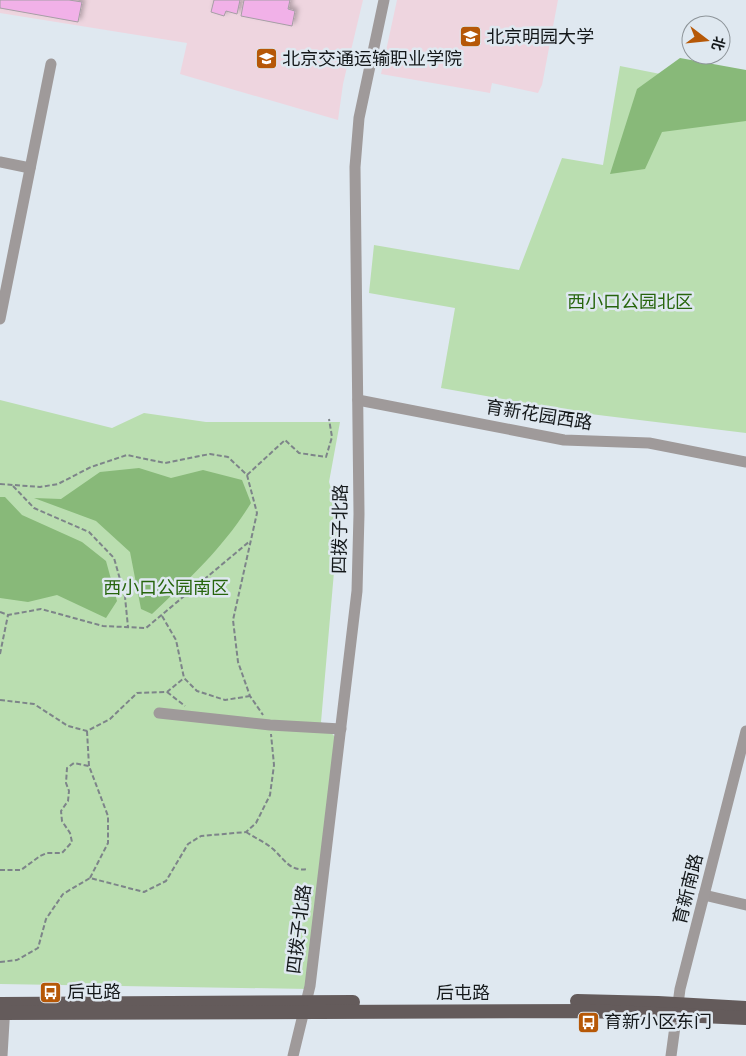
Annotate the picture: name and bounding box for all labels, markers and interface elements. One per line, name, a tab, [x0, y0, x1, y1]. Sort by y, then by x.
north arrow	[681, 15, 731, 65]
school or university icon: 北京明园大学	[458, 25, 482, 49]
place label: 北京明园大学	[486, 26, 594, 48]
text: 北	[708, 34, 728, 53]
school or university icon: 北京交通运输职业学院	[254, 47, 278, 71]
place label: 北京交通运输职业学院	[282, 48, 462, 70]
park label: 西小口公园北区	[567, 291, 693, 313]
street label: 育新花园西路	[484, 396, 594, 434]
street label: 四拨子北路	[328, 484, 352, 574]
park label: 西小口公园南区	[103, 577, 229, 599]
street label: 育新南路	[669, 851, 707, 927]
street label: 四拨子北路	[283, 883, 315, 975]
bus stop icon: 后屯路	[39, 980, 63, 1004]
place label: 后屯路	[67, 981, 121, 1003]
street label: 后屯路	[436, 982, 490, 1004]
bus stop icon: 育新小区东门	[576, 1010, 600, 1034]
place label: 育新小区东门	[604, 1011, 712, 1033]

